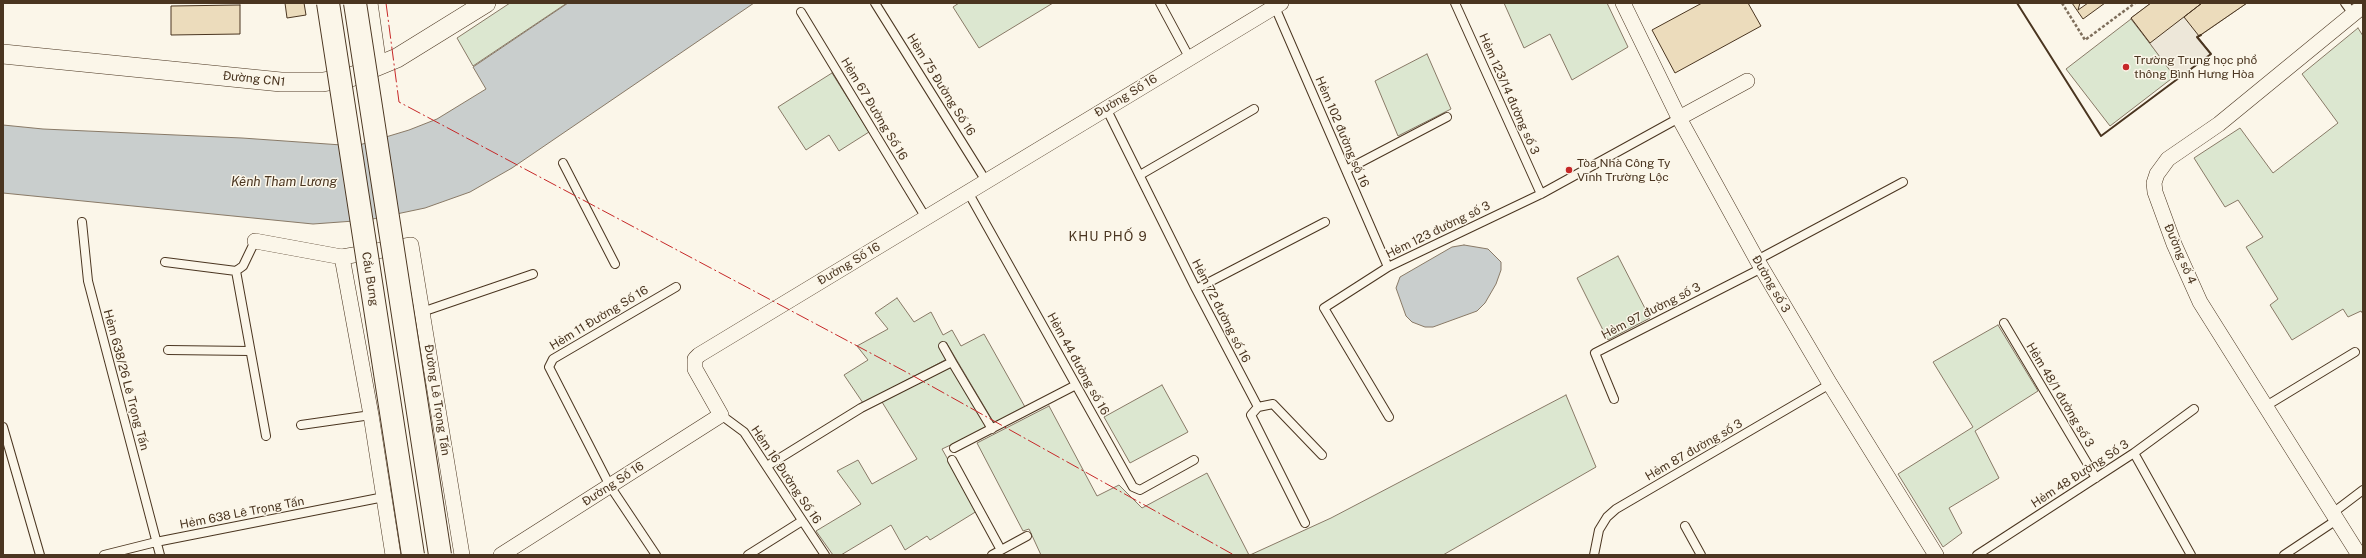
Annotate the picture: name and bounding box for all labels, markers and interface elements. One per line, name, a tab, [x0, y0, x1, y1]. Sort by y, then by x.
street label: Hẻm 75 Đường Số 16	[904, 31, 978, 139]
street label: Hẻm 123/14 đường số 3	[1476, 31, 1542, 157]
place label: Trường Trung học phổ thông Bình Hưng Hòa	[2134, 53, 2257, 81]
street label: Hẻm 67 Đường Số 16	[838, 55, 910, 163]
marker: Trường Trung học phổ thông Bình Hưng Hòa	[2121, 62, 2131, 72]
street label: Đường CN1	[222, 69, 286, 89]
street label: Đường Số 16	[1092, 72, 1160, 120]
street label: Hẻm 102 đường số 16	[1312, 74, 1372, 190]
place label: Tòa Nhà Công Ty Vĩnh Trường Lộc	[1577, 156, 1670, 184]
marker: Tòa Nhà Công Ty Vĩnh Trường Lộc	[1564, 165, 1574, 175]
water label: Kênh Tham Lương	[231, 174, 337, 190]
street label: Hẻm 123 đường số 3	[1383, 198, 1493, 262]
street label: Đường số 4	[2161, 222, 2199, 286]
district label: KHU PHỐ 9	[1068, 229, 1148, 245]
street label: Đường Số 16	[815, 240, 883, 288]
street label: Cầu Bưng	[359, 251, 381, 307]
street label: Đường số 3	[1749, 253, 1793, 315]
street label: Hẻm 72 đường số 16	[1189, 257, 1253, 365]
street label: Hẻm 97 đường số 3	[1599, 280, 1703, 342]
street label: Hẻm 11 Đường Số 16	[547, 283, 651, 353]
street label: Hẻm 638/26 Lê Trọng Tấn	[100, 308, 152, 452]
street label: Hẻm 44 đường số 16	[1044, 310, 1112, 418]
street label: Hẻm 48/1 đường số 3	[2023, 340, 2097, 450]
street label: Đường Lê Trọng Tấn	[421, 343, 453, 457]
street label: Hẻm 87 đường số 3	[1643, 416, 1745, 484]
street label: Hẻm 16 Đường Số 16	[748, 423, 824, 527]
street label: Hẻm 48 Đường Số 3	[2029, 437, 2131, 511]
street label: Đường Số 16	[579, 459, 647, 509]
street label: Hẻm 638 Lê Trọng Tấn	[179, 494, 305, 532]

